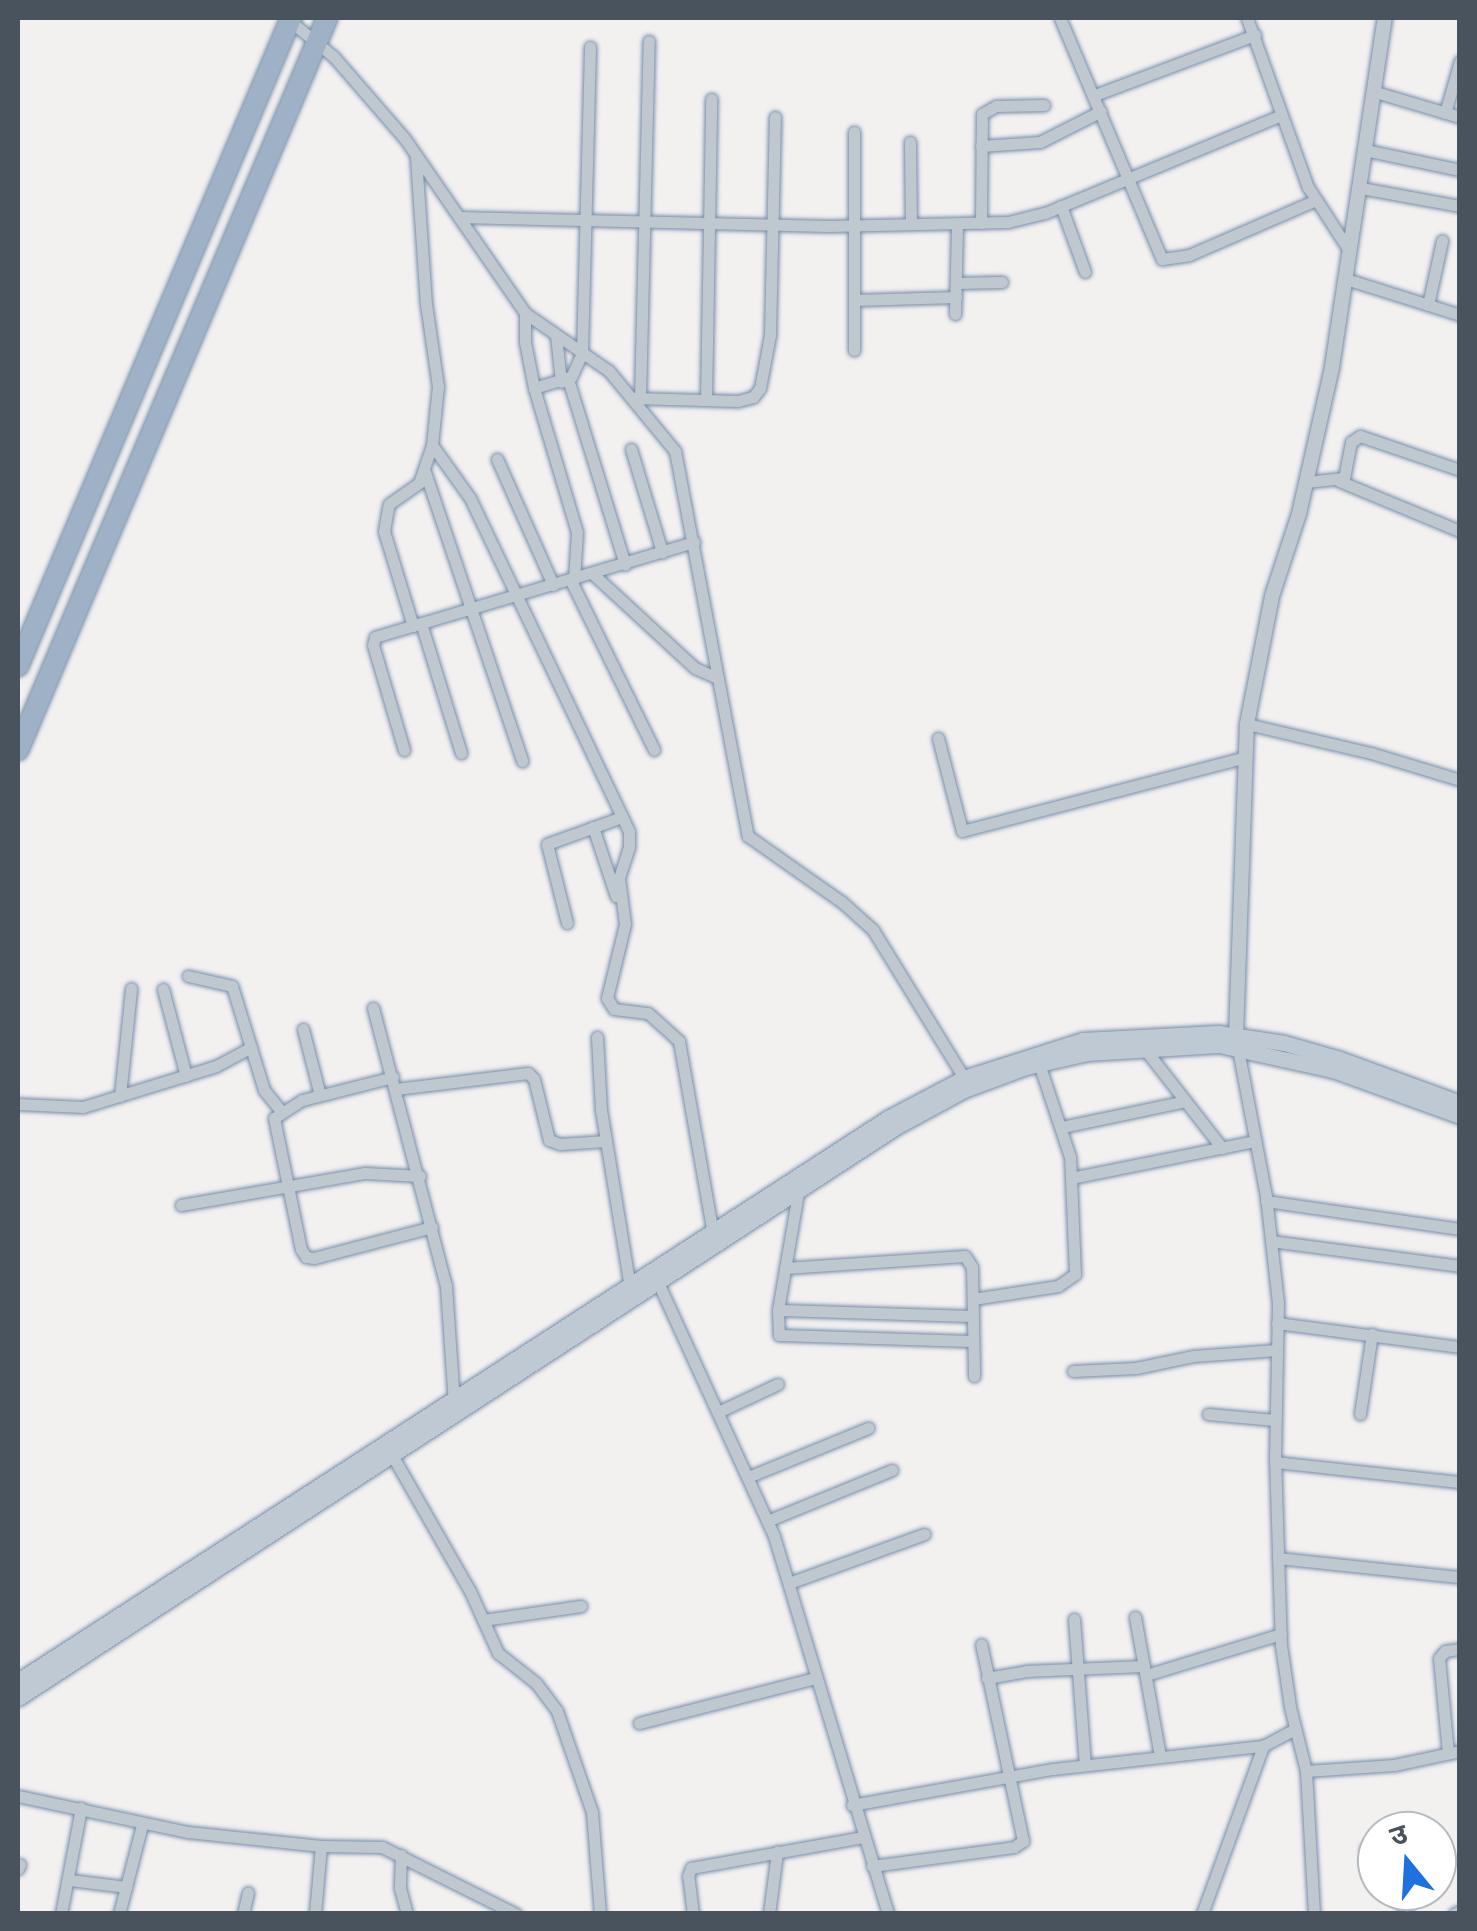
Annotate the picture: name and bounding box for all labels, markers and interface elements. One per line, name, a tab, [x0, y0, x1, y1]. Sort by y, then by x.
north arrow	[1357, 1811, 1457, 1911]
text: उ	[1385, 1814, 1412, 1854]

